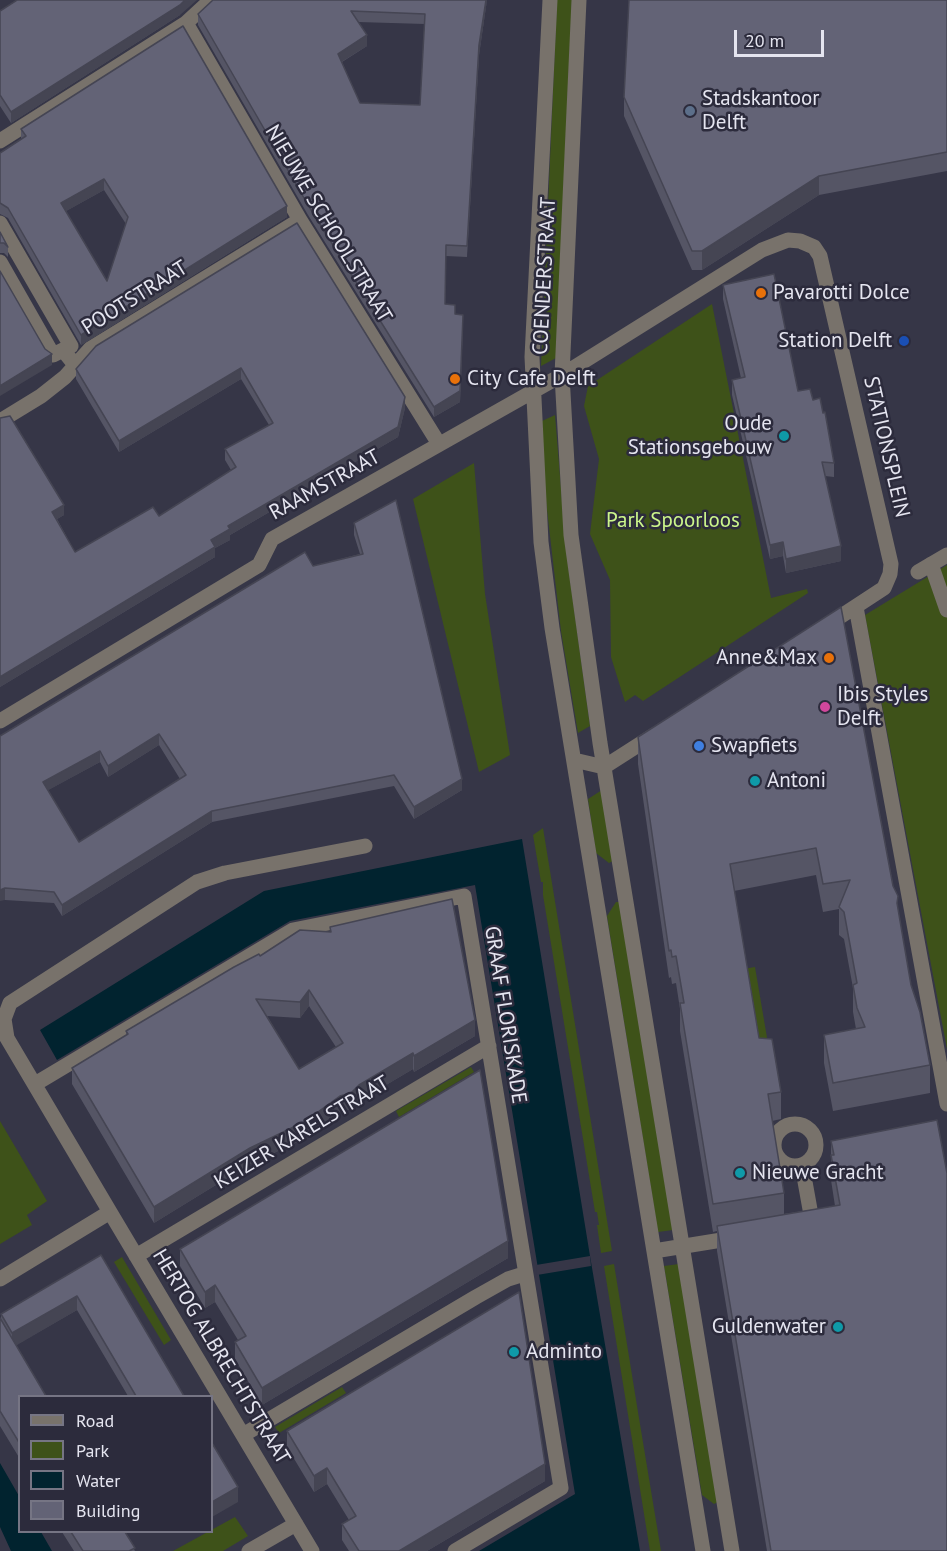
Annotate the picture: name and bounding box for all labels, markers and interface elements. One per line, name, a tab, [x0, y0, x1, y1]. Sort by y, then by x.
scale bar	[737, 18, 827, 56]
text: 20 m	[745, 29, 784, 52]
place label: Stadskantoor Delft	[702, 86, 819, 136]
marker: Stadskantoor Delft	[683, 104, 697, 118]
street label: NIEUWE SCHOOLSTRAAT	[259, 121, 397, 327]
street label: COENDERSTRAAT	[528, 196, 562, 356]
street label: POOTSTRAAT	[77, 255, 193, 341]
place label: Pavarotti Dolce	[773, 280, 910, 306]
marker: Pavarotti Dolce	[754, 286, 768, 300]
place label: Station Delft	[778, 328, 892, 354]
marker: Station Delft	[897, 334, 911, 348]
place label: City Cafe Delft	[467, 366, 596, 392]
marker: City Cafe Delft	[448, 372, 462, 386]
street label: STATIONSPLEIN	[858, 374, 914, 520]
place label: Oude Stationsgebouw	[628, 411, 772, 461]
marker: Oude Stationsgebouw	[777, 429, 791, 443]
street label: RAAMSTRAAT	[265, 444, 385, 526]
park label: Park Spoorloos	[606, 508, 740, 534]
place label: Anne&Max	[716, 645, 817, 671]
marker: Anne&Max	[822, 651, 836, 665]
place label: Ibis Styles Delft	[837, 682, 928, 732]
marker: Ibis Styles Delft	[818, 700, 832, 714]
place label: Swapfiets	[711, 733, 797, 759]
marker: Swapfiets	[692, 739, 706, 753]
place label: Antoni	[767, 768, 826, 794]
marker: Antoni	[748, 774, 762, 788]
street label: GRAAF FLORISKADE	[478, 924, 532, 1106]
street label: KEIZER KARELSTRAAT	[210, 1071, 394, 1195]
place label: Nieuwe Gracht	[752, 1160, 884, 1186]
marker: Nieuwe Gracht	[733, 1166, 747, 1180]
street label: HERTOG ALBRECHTSTRAAT	[147, 1245, 295, 1469]
place label: Guldenwater	[712, 1314, 826, 1340]
marker: Guldenwater	[831, 1320, 845, 1334]
place label: Adminto	[526, 1339, 602, 1365]
marker: Adminto	[507, 1345, 521, 1359]
legend	[18, 1395, 213, 1533]
text: Road	[76, 1409, 114, 1432]
text: Park	[76, 1439, 109, 1462]
text: Water	[76, 1469, 120, 1492]
text: Building	[76, 1499, 140, 1522]

